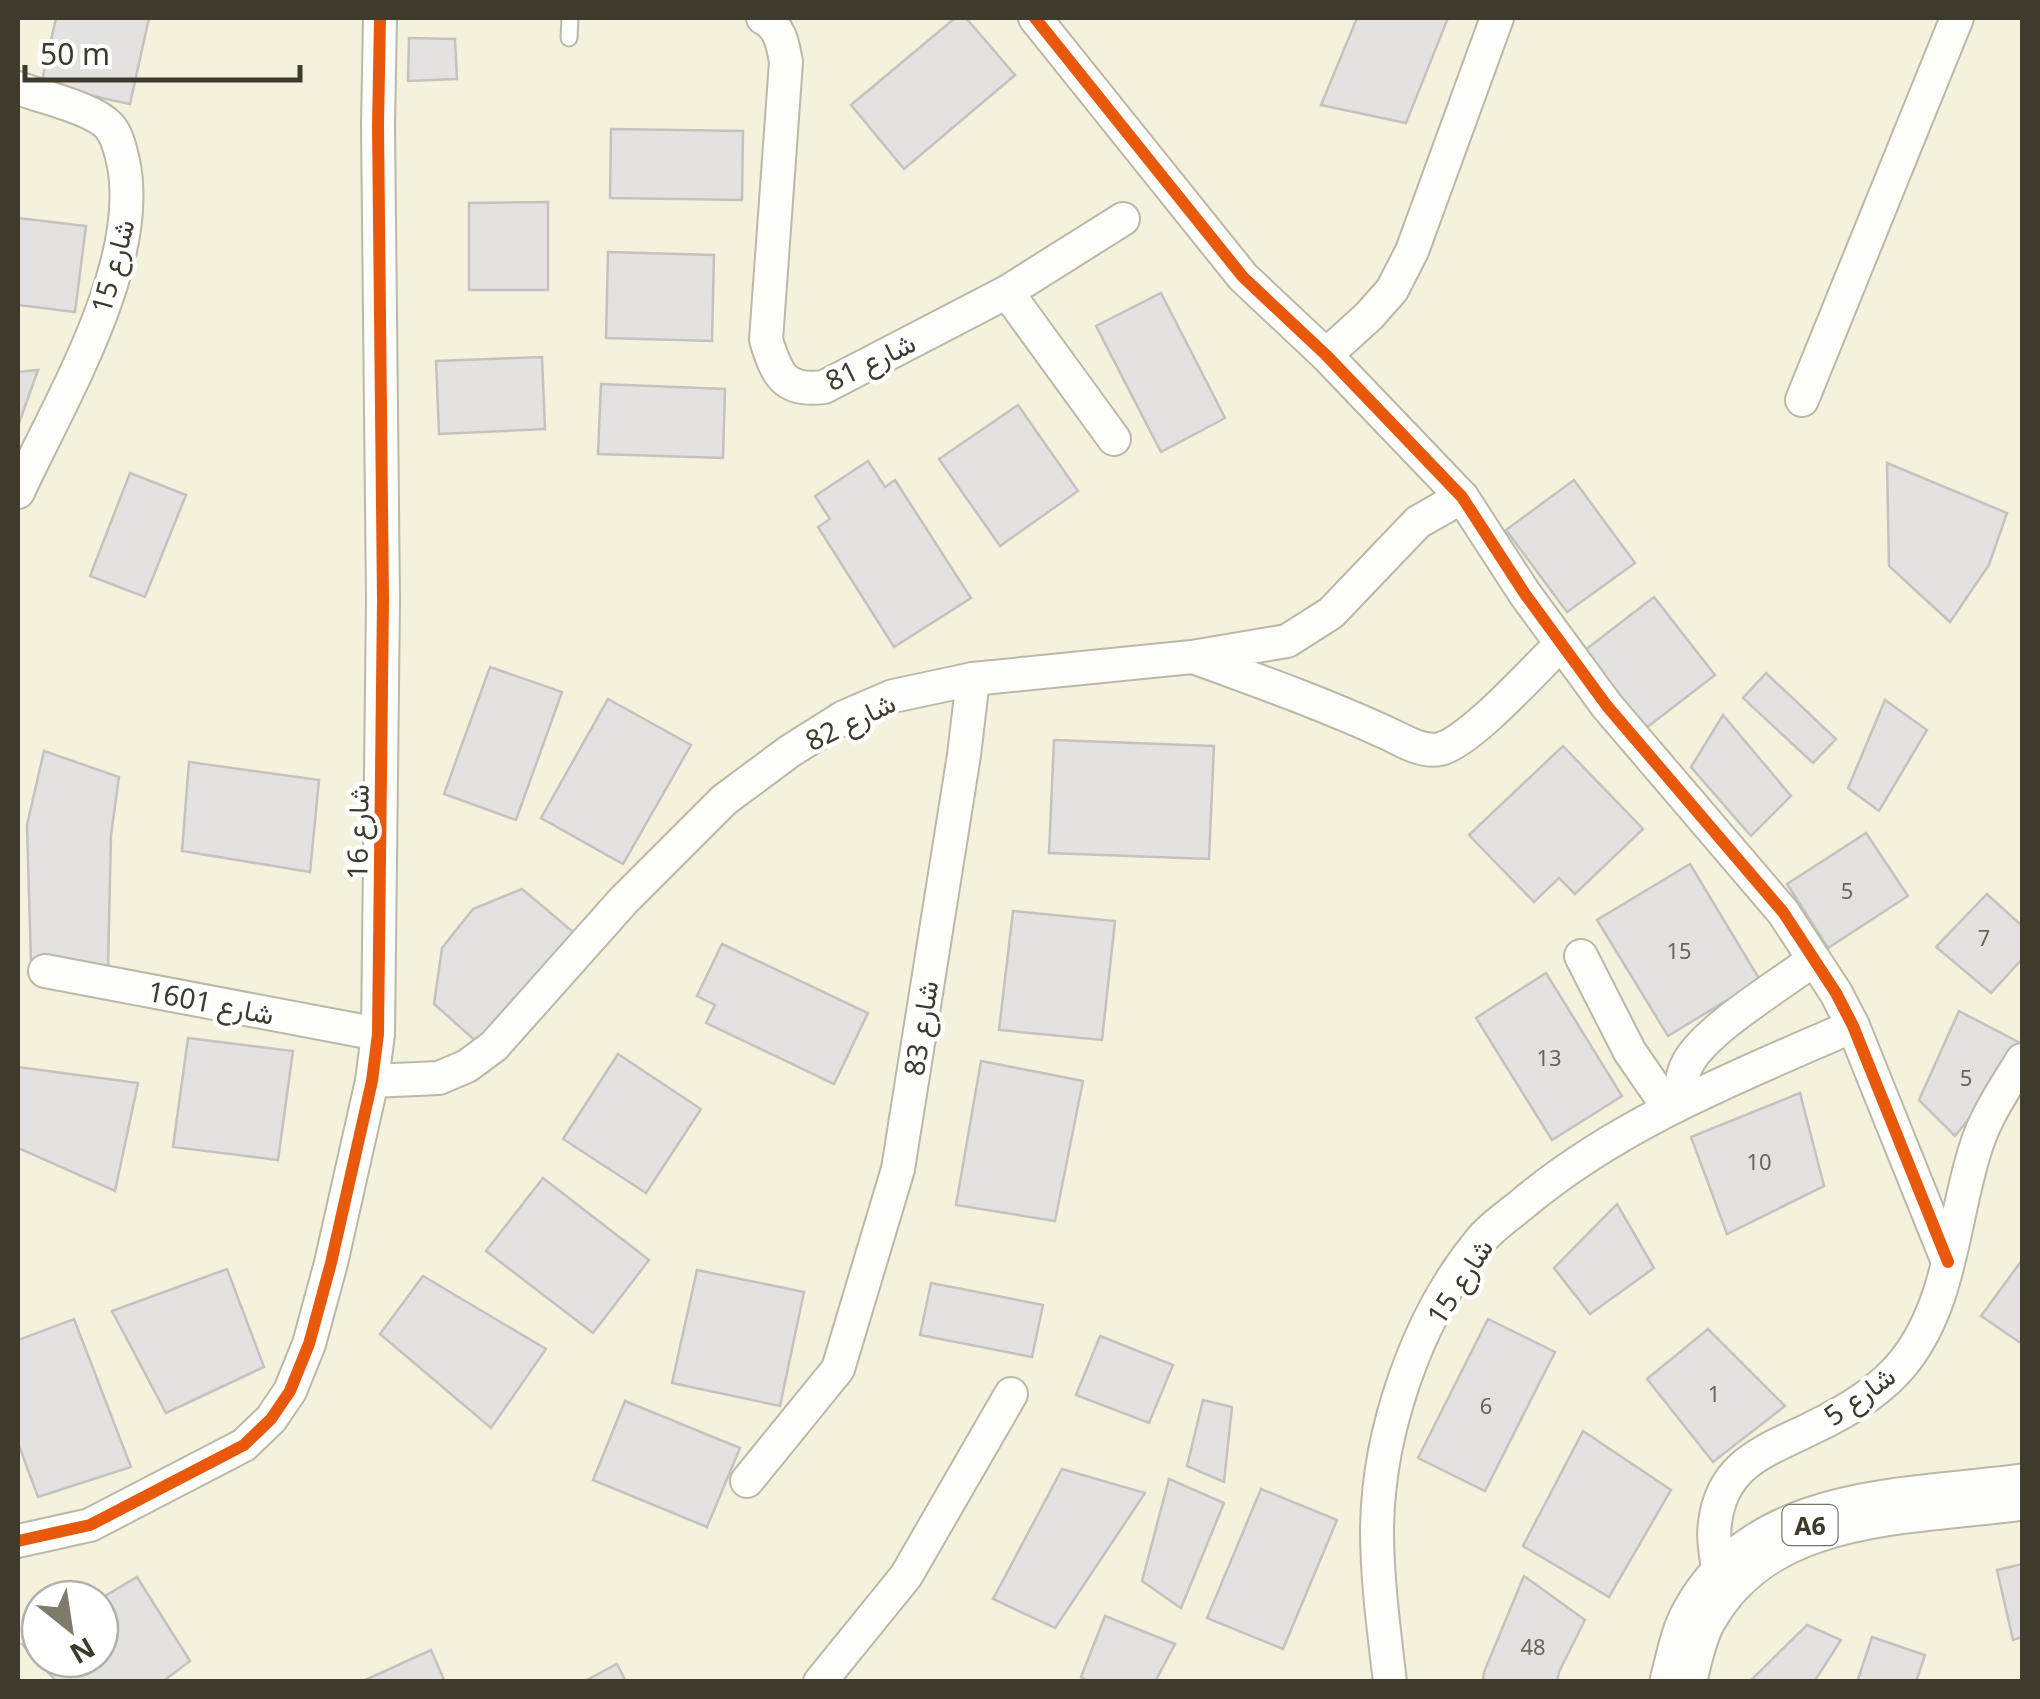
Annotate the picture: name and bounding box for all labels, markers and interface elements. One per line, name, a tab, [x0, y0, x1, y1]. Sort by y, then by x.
scale bar	[25, 20, 300, 82]
text: 50 m	[40, 33, 110, 74]
street label: شارع 15	[81, 215, 144, 317]
street label: شارع 81	[819, 323, 922, 400]
street label: شارع 82	[799, 683, 902, 760]
street label: شارع 16	[337, 784, 378, 880]
house number: 5	[1841, 875, 1853, 905]
house number: 7	[1978, 922, 1990, 952]
house number: 15	[1666, 935, 1692, 965]
street label: شارع 1601	[145, 971, 277, 1034]
street label: شارع 83	[894, 978, 947, 1078]
house number: 13	[1536, 1042, 1562, 1072]
house number: 5	[1960, 1062, 1972, 1092]
house number: 10	[1746, 1146, 1772, 1176]
street label: شارع 15	[1417, 1231, 1502, 1332]
street label: شارع 5	[1816, 1356, 1903, 1435]
house number: 1	[1708, 1378, 1720, 1408]
house number: 6	[1480, 1390, 1492, 1420]
road number: A6	[1782, 1505, 1838, 1545]
north arrow	[20, 1579, 120, 1679]
text: N	[64, 1629, 102, 1674]
house number: 48	[1520, 1631, 1546, 1661]

